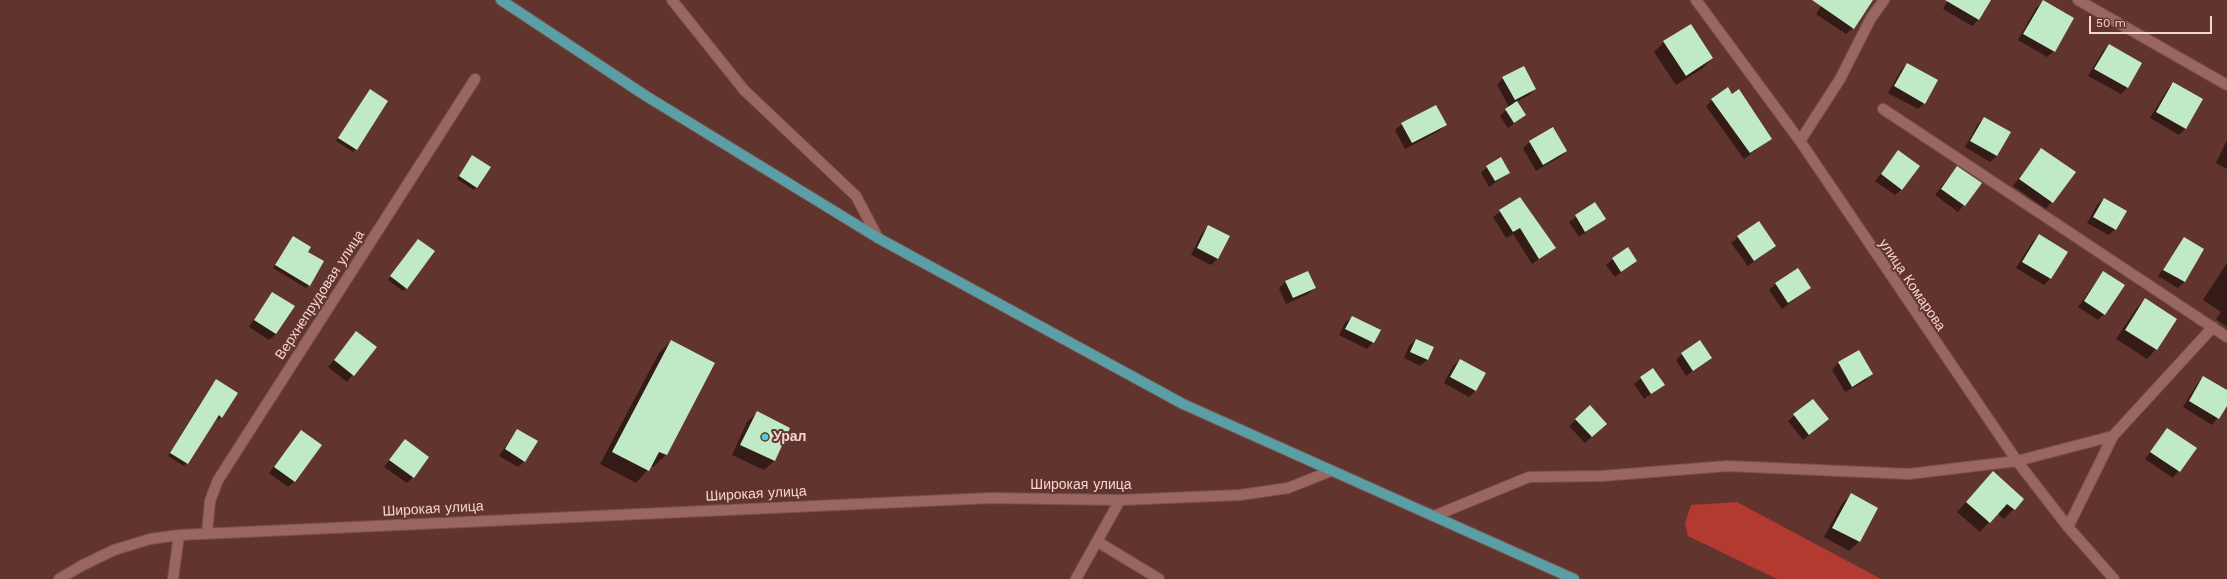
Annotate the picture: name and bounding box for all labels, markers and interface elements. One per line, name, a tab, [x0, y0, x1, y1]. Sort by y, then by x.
scale bar	[2091, 8, 2214, 34]
text: 50 m	[2096, 16, 2126, 30]
street label: Верхнепрудовая улица	[272, 227, 368, 363]
street label: улица Комарова	[1875, 236, 1949, 334]
place label: Урал	[773, 429, 806, 445]
marker: Урал	[760, 432, 770, 442]
street label: Широкая улица	[1030, 477, 1132, 493]
street label: Широкая улица	[705, 483, 807, 505]
street label: Широкая улица	[382, 498, 484, 520]

